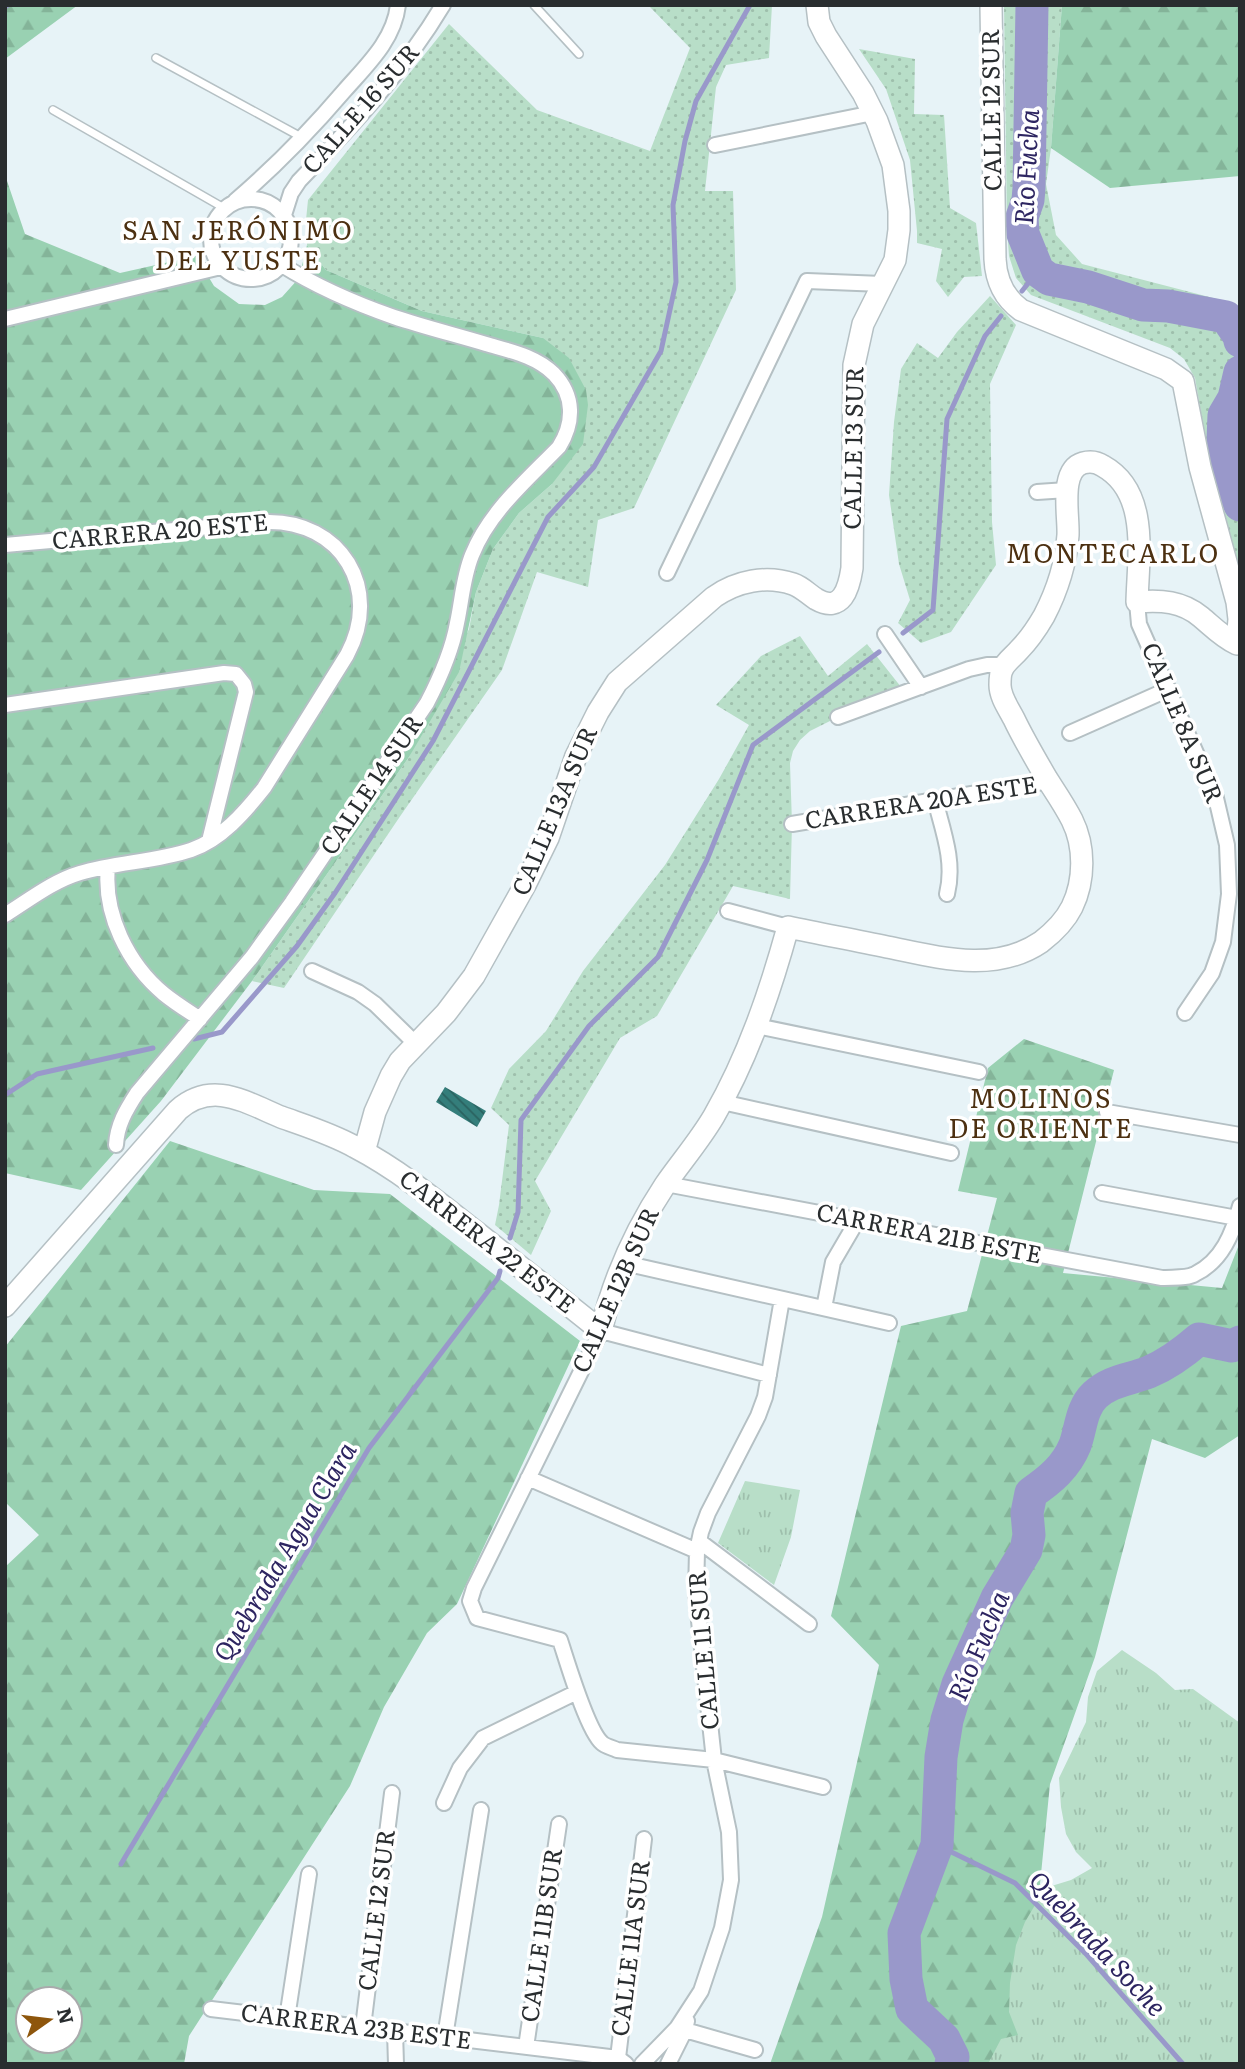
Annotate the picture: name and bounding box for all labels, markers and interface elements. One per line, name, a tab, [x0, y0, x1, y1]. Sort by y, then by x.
street label: CALLE 12 SUR	[971, 28, 1008, 192]
street label: CALLE 16 SUR	[292, 34, 426, 180]
water label: Río Fucha	[1002, 108, 1047, 226]
district label: SAN JERÓNIMO DEL YUSTE	[122, 209, 354, 278]
street label: CALLE 13 SUR	[833, 366, 870, 530]
street label: CARRERA 20 ESTE	[50, 503, 269, 556]
district label: MONTECARLO	[1006, 532, 1220, 571]
street label: CALLE 8A SUR	[1135, 636, 1234, 808]
street label: CALLE 14 SUR	[310, 706, 430, 861]
street label: CALLE 13A SUR	[501, 720, 604, 900]
street label: CARRERA 20A ESTE	[802, 765, 1039, 836]
district label: MOLINOS DE ORIENTE	[949, 1077, 1133, 1146]
street label: CARRERA 22 ESTE	[393, 1160, 584, 1320]
street label: CARRERA 21B ESTE	[814, 1193, 1045, 1271]
street label: CALLE 12B SUR	[561, 1200, 666, 1378]
water label: Quebrada Agua Clara	[202, 1433, 364, 1668]
street label: CALLE 11 SUR	[677, 1569, 726, 1732]
water label: Río Fucha	[936, 1584, 1017, 1706]
street label: CALLE 12 SUR	[347, 1827, 402, 1992]
street label: CALLE 11B SUR	[510, 1845, 569, 2024]
street label: CALLE 11A SUR	[600, 1857, 657, 2038]
water label: Quebrada Soche	[1021, 1861, 1177, 2024]
north arrow	[14, 1985, 84, 2055]
street label: CARRERA 23B ESTE	[239, 1993, 473, 2056]
text: N	[51, 2005, 82, 2027]

